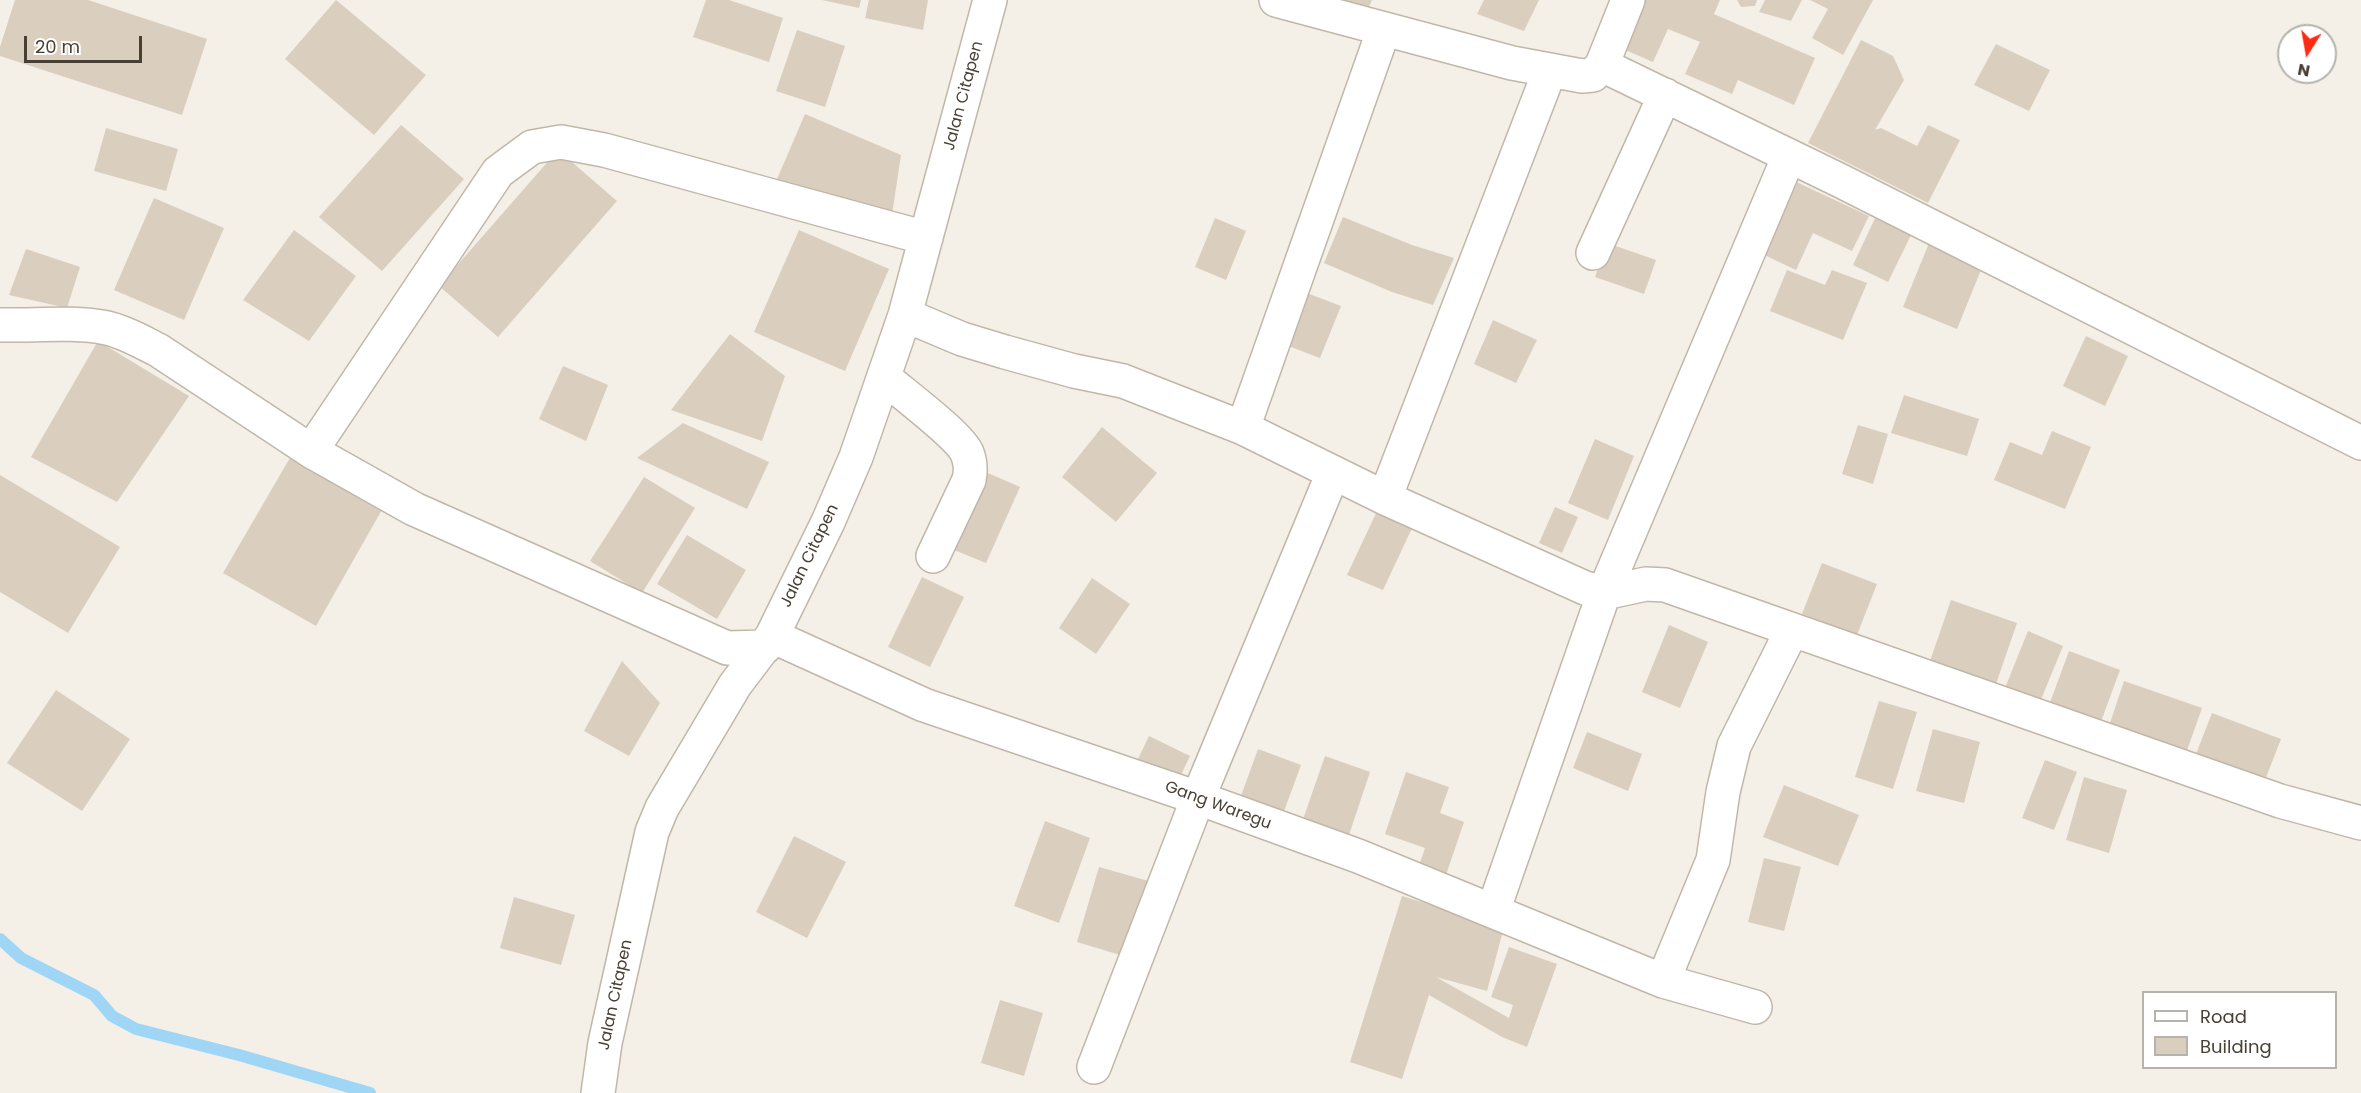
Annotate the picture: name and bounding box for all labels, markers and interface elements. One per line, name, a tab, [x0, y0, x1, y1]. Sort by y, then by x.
scale bar	[27, 24, 146, 62]
north arrow	[2277, 24, 2337, 84]
text: 20 m	[35, 34, 80, 59]
street label: Jalan Citapen	[940, 39, 988, 153]
text: N	[2296, 58, 2312, 83]
street label: Jalan Citapen	[777, 501, 843, 611]
street label: Gang Waregu	[1162, 778, 1274, 834]
street label: Jalan Citapen	[595, 938, 637, 1052]
legend	[2142, 991, 2337, 1069]
text: Road	[2200, 1004, 2247, 1029]
text: Building	[2200, 1034, 2272, 1059]

